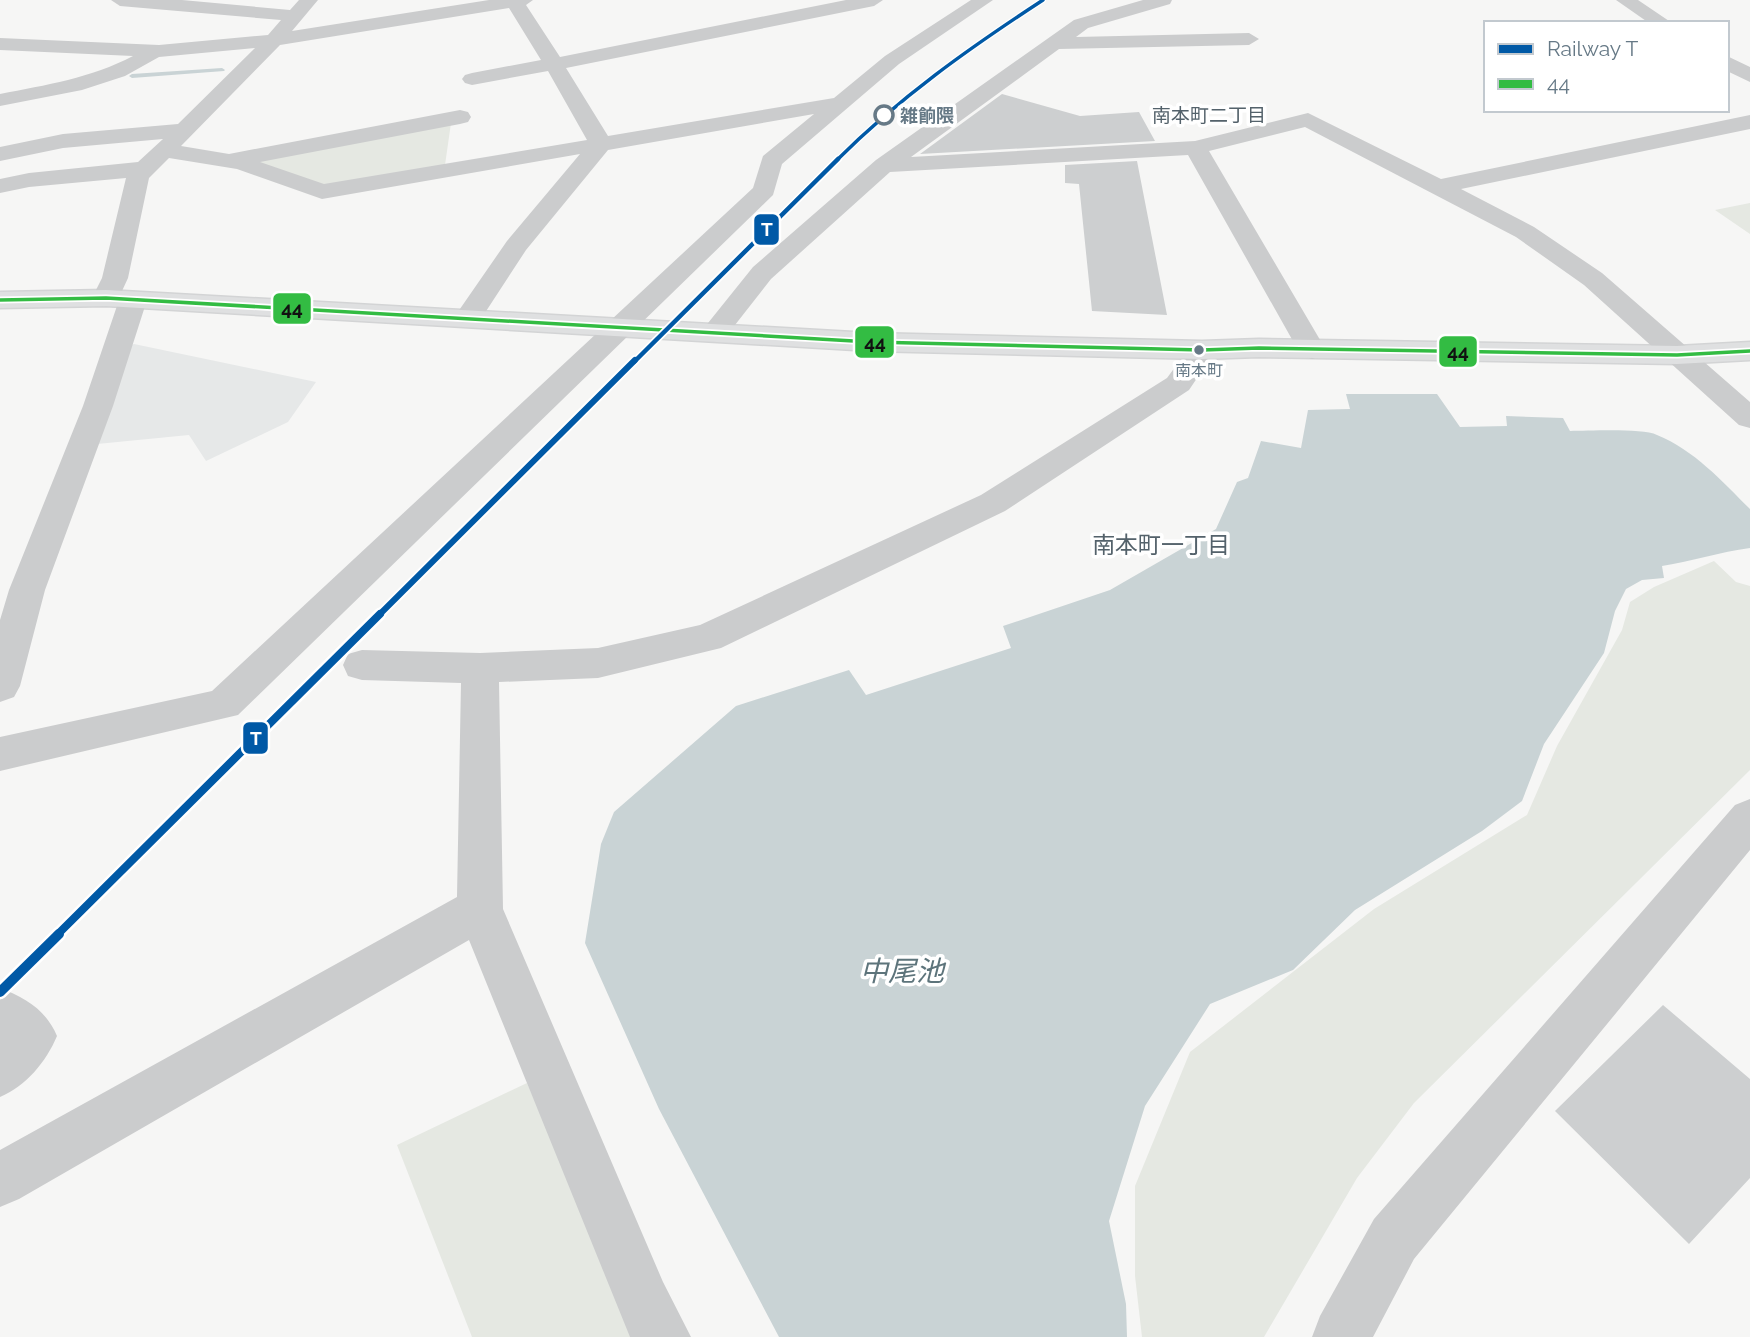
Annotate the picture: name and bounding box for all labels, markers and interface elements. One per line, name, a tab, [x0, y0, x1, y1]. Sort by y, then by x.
legend	[1484, 21, 1729, 112]
text: Railway T	[1547, 36, 1638, 61]
text: 44	[1547, 71, 1570, 96]
district label: 南本町二丁目	[1152, 104, 1266, 126]
marker: 雑餉隈	[874, 105, 894, 125]
place label: 雑餉隈	[900, 105, 954, 126]
line badge: T	[753, 213, 780, 246]
text: T	[761, 218, 773, 240]
line badge: 44	[272, 292, 312, 325]
text: 44	[281, 297, 303, 319]
line badge: 44	[854, 325, 895, 359]
text: 44	[864, 331, 886, 353]
line badge: 44	[1438, 335, 1478, 368]
text: 44	[1447, 340, 1469, 362]
marker: 南本町	[1192, 343, 1206, 357]
place label: 南本町	[1175, 361, 1223, 380]
district label: 南本町一丁目	[1092, 531, 1230, 558]
line badge: T	[242, 721, 269, 755]
text: T	[250, 727, 262, 749]
water label: 中尾池	[860, 955, 947, 988]

